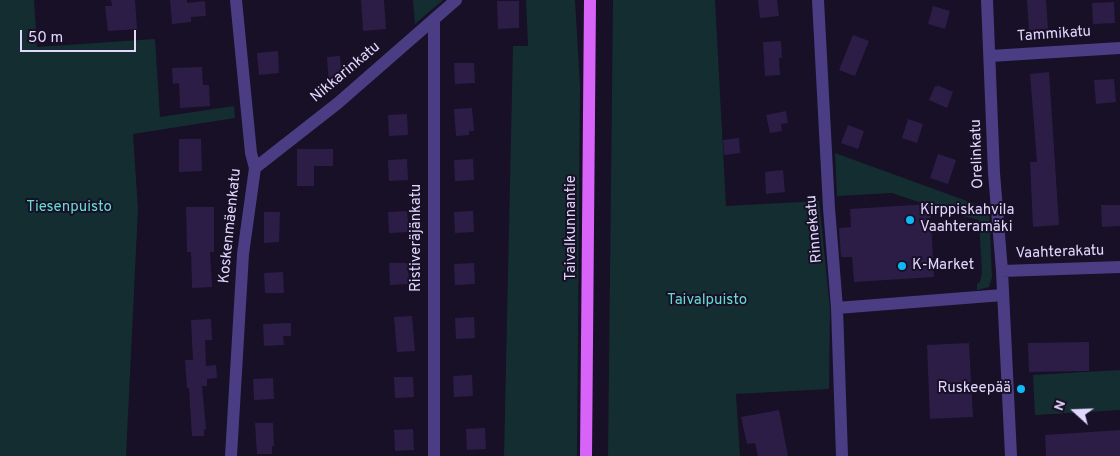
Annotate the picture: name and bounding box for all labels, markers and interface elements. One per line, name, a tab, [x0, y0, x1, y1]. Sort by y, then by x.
scale bar	[22, 20, 139, 52]
street label: Tammikatu	[1016, 23, 1092, 47]
text: 50 m	[28, 29, 63, 48]
street label: Nikkarinkatu	[308, 39, 384, 107]
street label: Orelinkatu	[968, 119, 988, 189]
street label: Koskenmäenkatu	[216, 168, 246, 284]
street label: Taivalkunnantie	[563, 175, 581, 281]
street label: Ristiveräjänkatu	[408, 184, 426, 292]
street label: Rinnekatu	[803, 194, 827, 264]
park label: Tiesenpuisto	[26, 199, 112, 217]
place label: Kirppiskahvila Vaahteramäki	[920, 202, 1014, 237]
marker: Kirppiskahvila Vaahteramäki	[904, 214, 916, 226]
street label: Vaahterakatu	[1015, 242, 1105, 264]
place label: K-Market	[912, 257, 974, 275]
marker: K-Market	[896, 260, 908, 272]
park label: Taivalpuisto	[667, 292, 747, 310]
place label: Ruskeepää	[937, 380, 1011, 398]
marker: Ruskeepää	[1015, 383, 1027, 395]
north arrow	[1050, 386, 1100, 436]
text: N	[1051, 398, 1070, 413]

